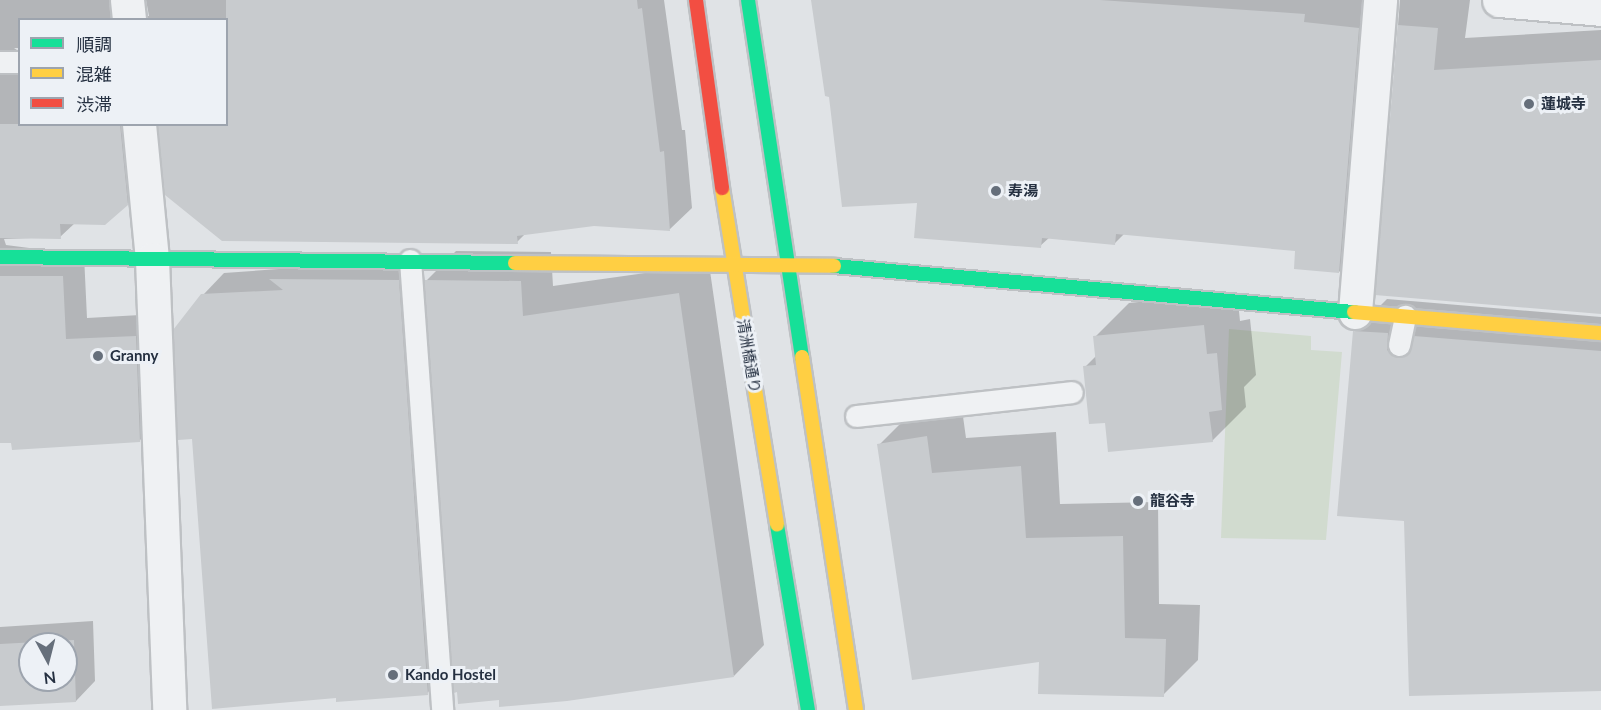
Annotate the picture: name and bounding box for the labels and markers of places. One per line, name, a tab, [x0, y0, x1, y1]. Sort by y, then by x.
place label: 蓮城寺	[1541, 95, 1586, 113]
marker: 蓮城寺	[1522, 97, 1536, 111]
place label: 寿湯	[1008, 182, 1038, 200]
marker: 寿湯	[989, 184, 1003, 198]
place label: Granny	[110, 347, 159, 365]
marker: Granny	[91, 349, 105, 363]
place label: 龍谷寺	[1150, 492, 1195, 510]
marker: 龍谷寺	[1131, 494, 1145, 508]
place label: Kando Hostel	[405, 666, 496, 684]
marker: Kando Hostel	[386, 668, 400, 682]

